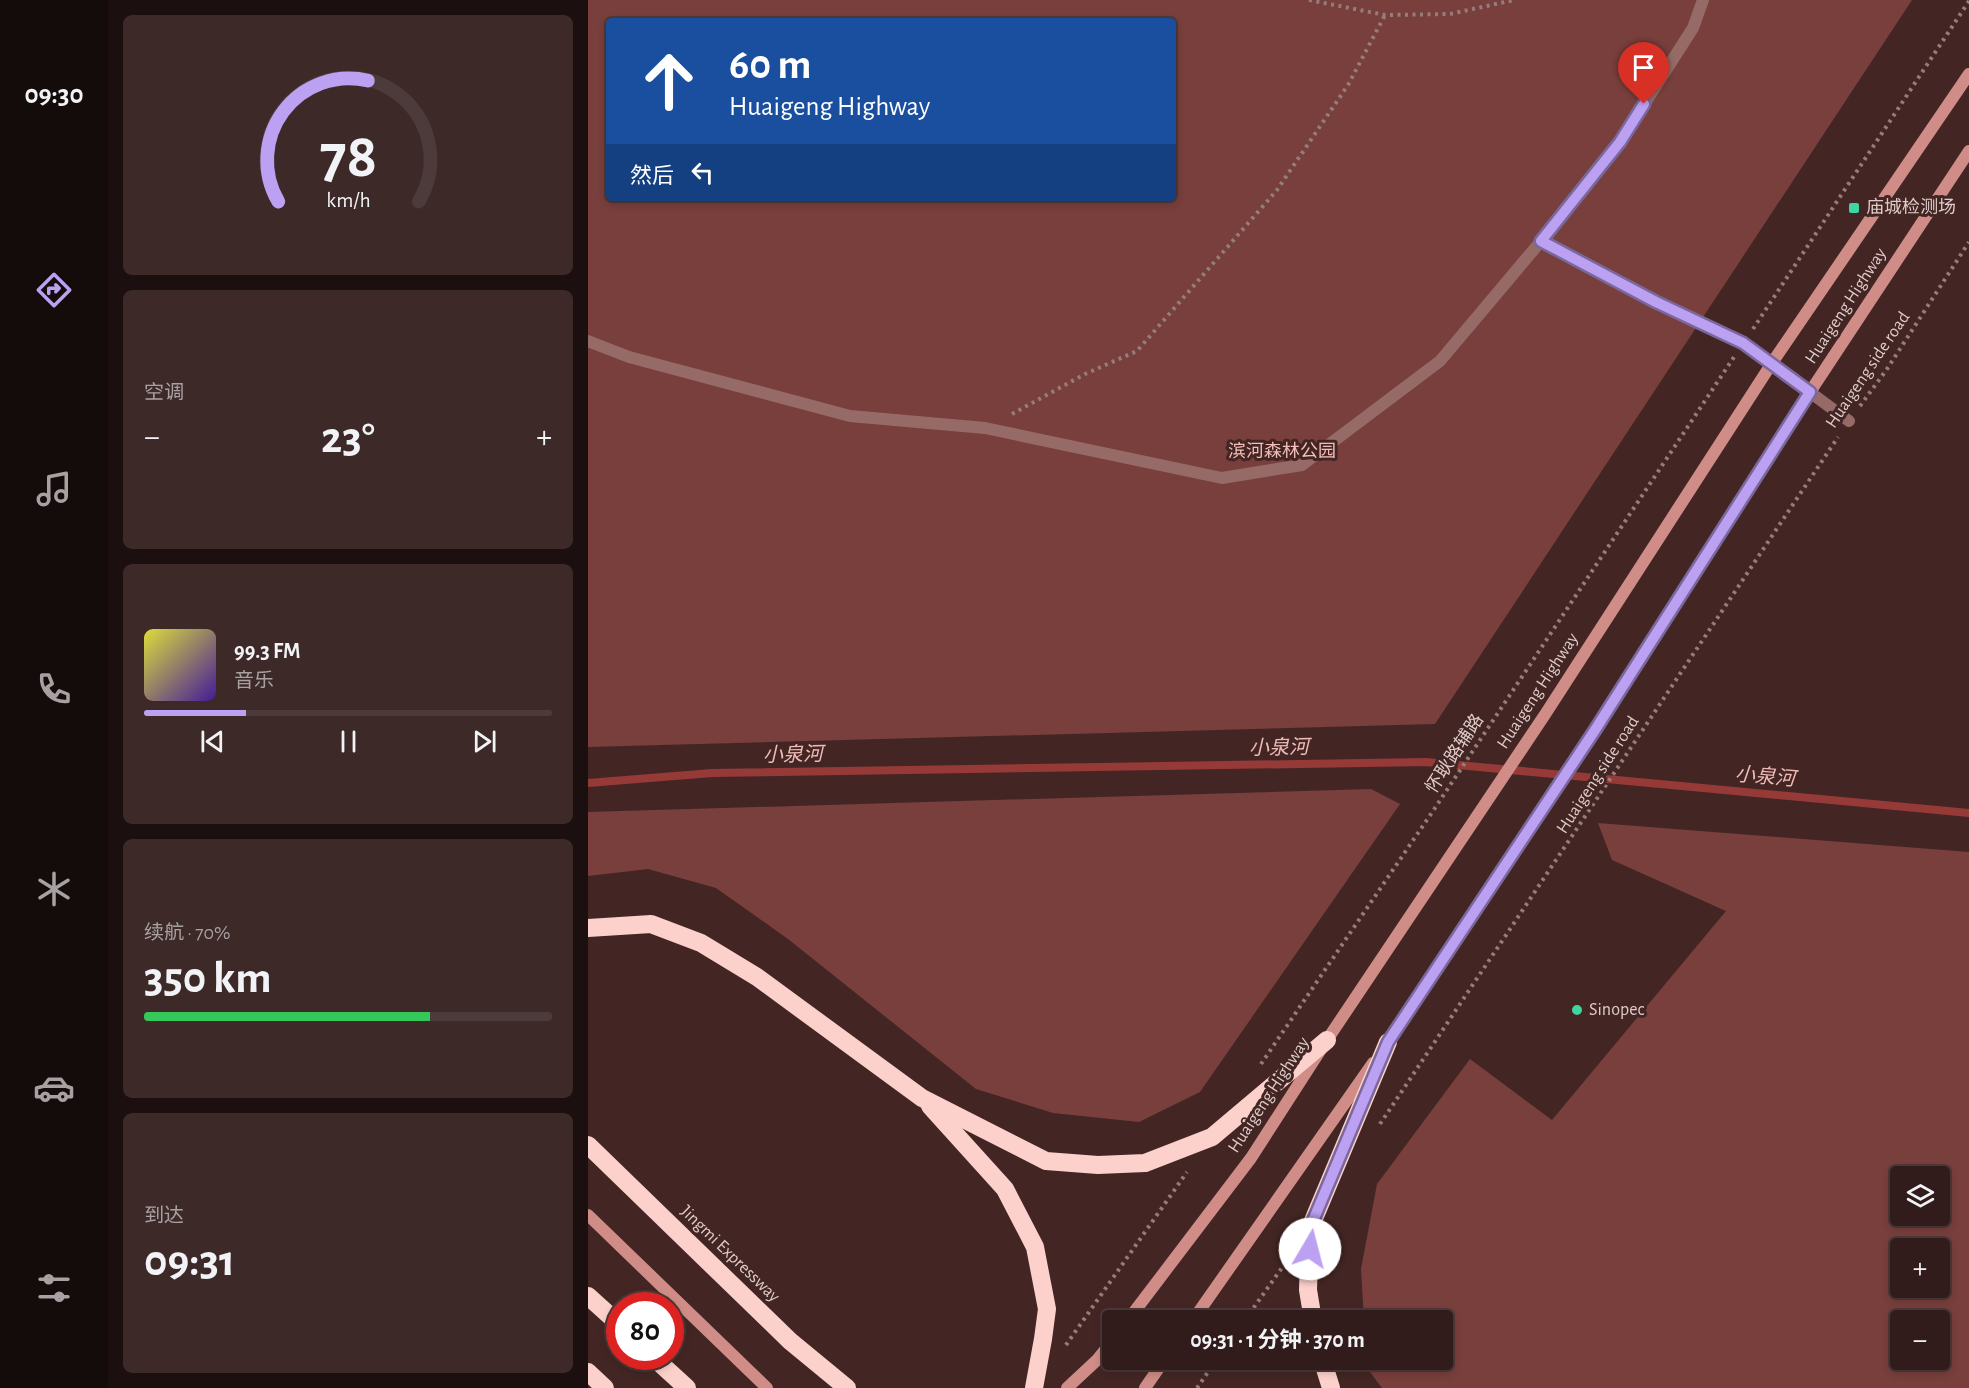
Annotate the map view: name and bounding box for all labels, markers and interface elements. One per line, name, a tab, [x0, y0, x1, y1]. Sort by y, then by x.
icon: ahead	[630, 42, 708, 120]
pin	[1618, 42, 1669, 104]
text: 60 m	[729, 44, 811, 86]
icon: arrive	[1627, 51, 1660, 84]
text: 09:30	[25, 81, 84, 108]
text: Huaigeng Highway	[729, 93, 930, 120]
text: 78	[319, 126, 377, 188]
icon: left	[686, 156, 719, 189]
text: 然后	[630, 165, 674, 187]
text: km/h	[326, 190, 370, 211]
place label: 庙城检测场	[1866, 197, 1956, 217]
marker: 庙城检测场	[1847, 201, 1861, 215]
street label: Huaigeng Highway	[1802, 245, 1890, 367]
icon: directions	[33, 269, 75, 311]
street label: Huaigeng side road	[1823, 309, 1913, 431]
text: 空调	[144, 383, 184, 403]
text: 23°	[321, 416, 375, 461]
text: −	[144, 421, 160, 454]
text: +	[536, 421, 552, 454]
park label: 滨河森林公园	[1228, 441, 1336, 461]
icon: music	[33, 468, 75, 510]
street label: Huaigeng Highway	[1494, 630, 1582, 752]
text: 99.3 FM	[234, 640, 300, 662]
icon: phone	[33, 668, 75, 710]
text: 音乐	[234, 671, 274, 691]
street label: 怀耿路辅路	[1421, 710, 1487, 797]
street label: Huaigeng side road	[1553, 713, 1643, 837]
icon: previous	[196, 725, 229, 758]
icon: pause	[332, 725, 365, 758]
icon: next	[468, 725, 501, 758]
water label: 小泉河	[1249, 736, 1313, 759]
water label: 小泉河	[763, 743, 827, 766]
water label: 小泉河	[1734, 763, 1800, 790]
icon: climate	[33, 868, 75, 910]
text: 续航 · 70%	[144, 923, 231, 943]
text: 350 km	[144, 956, 272, 1001]
place label: Sinopec	[1589, 1001, 1644, 1019]
marker: Sinopec	[1570, 1003, 1584, 1017]
street label: Huaigeng Highway	[1225, 1034, 1313, 1156]
icon: car	[33, 1067, 75, 1109]
map controls	[1890, 1166, 1950, 1370]
button: layers	[1890, 1166, 1950, 1226]
street label: Jingmi Expressway	[677, 1202, 783, 1306]
text: 到达	[144, 1206, 184, 1226]
position arrow	[1278, 1217, 1342, 1281]
button: +	[1890, 1238, 1950, 1298]
text: 09:31	[144, 1239, 235, 1284]
icon: filters	[33, 1267, 75, 1309]
speed limit sign: 80	[606, 1292, 684, 1370]
button: −	[1890, 1310, 1950, 1370]
text: 09:31 · 1 分钟 · 370 m	[1190, 1329, 1365, 1351]

